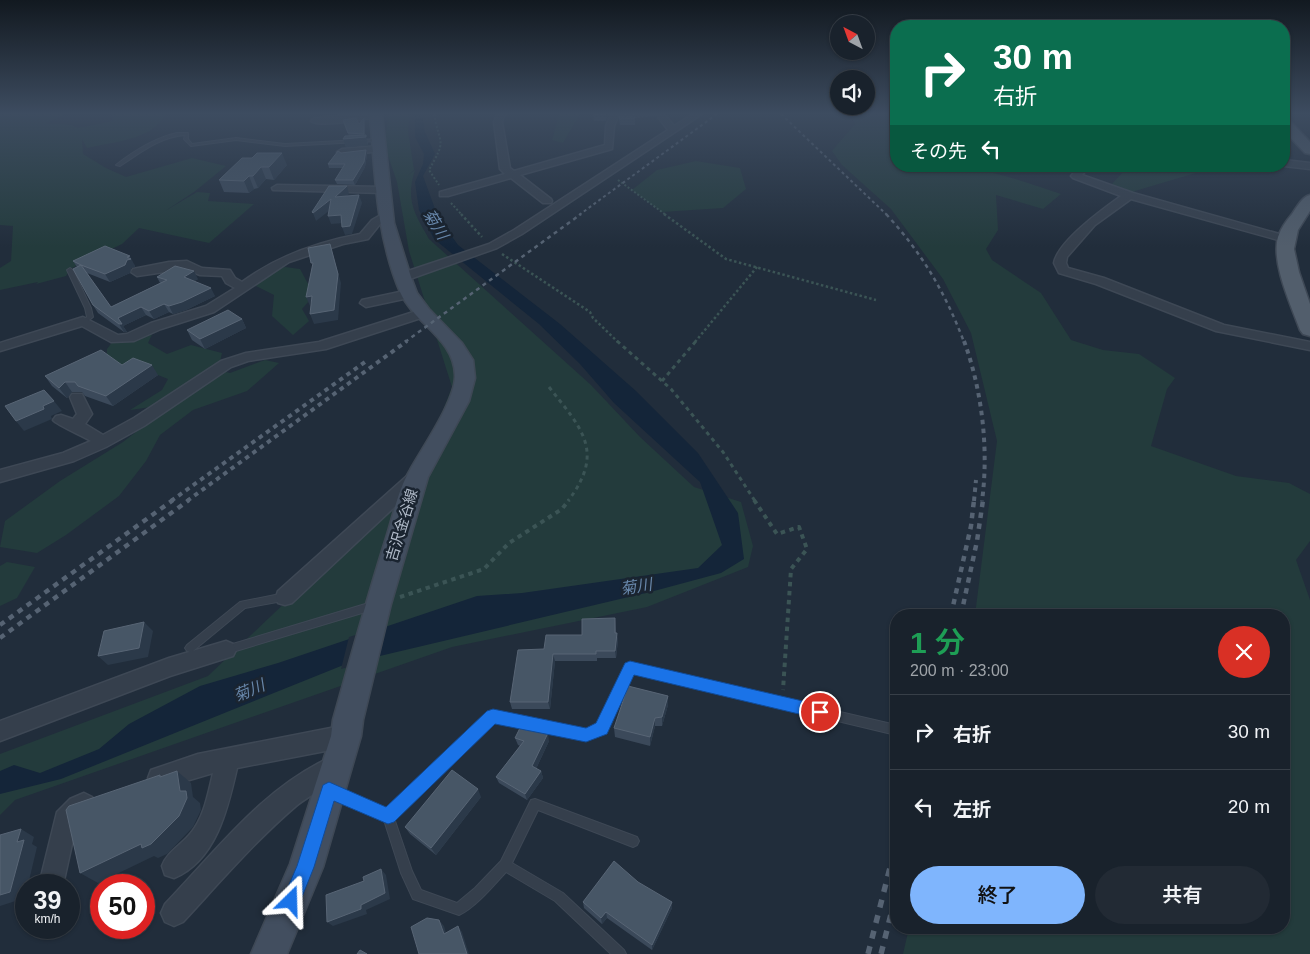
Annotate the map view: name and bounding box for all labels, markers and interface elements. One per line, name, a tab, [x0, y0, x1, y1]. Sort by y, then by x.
north arrow	[830, 15, 875, 60]
map controls	[830, 15, 875, 115]
text: 30 m	[993, 37, 1073, 76]
icon: right	[910, 40, 975, 105]
button: sound	[830, 70, 875, 115]
text: 右折	[993, 84, 1037, 109]
icon: left	[977, 135, 1005, 163]
text: その先	[910, 141, 967, 162]
water label: 菊川	[420, 206, 452, 244]
street label: 吉沢金谷線	[382, 486, 421, 563]
water label: 菊川	[619, 575, 655, 597]
text: 1 分	[910, 626, 965, 659]
button: close	[1218, 626, 1270, 678]
text: 200 m · 23:00	[910, 662, 1009, 679]
water label: 菊川	[231, 676, 269, 705]
pin	[799, 691, 841, 733]
icon: arrive	[806, 698, 834, 726]
icon: right	[910, 718, 938, 746]
text: 30 m	[1228, 721, 1270, 742]
text: 右折	[953, 724, 991, 745]
icon: left	[910, 793, 938, 821]
text: 20 m	[1228, 796, 1270, 817]
text: 左折	[953, 799, 991, 820]
button: 終了	[910, 866, 1085, 924]
button: 共有	[1095, 866, 1270, 924]
speed limit sign: 50	[90, 874, 155, 939]
position arrow	[264, 874, 316, 926]
text: 39	[34, 886, 61, 914]
text: km/h	[34, 912, 61, 926]

